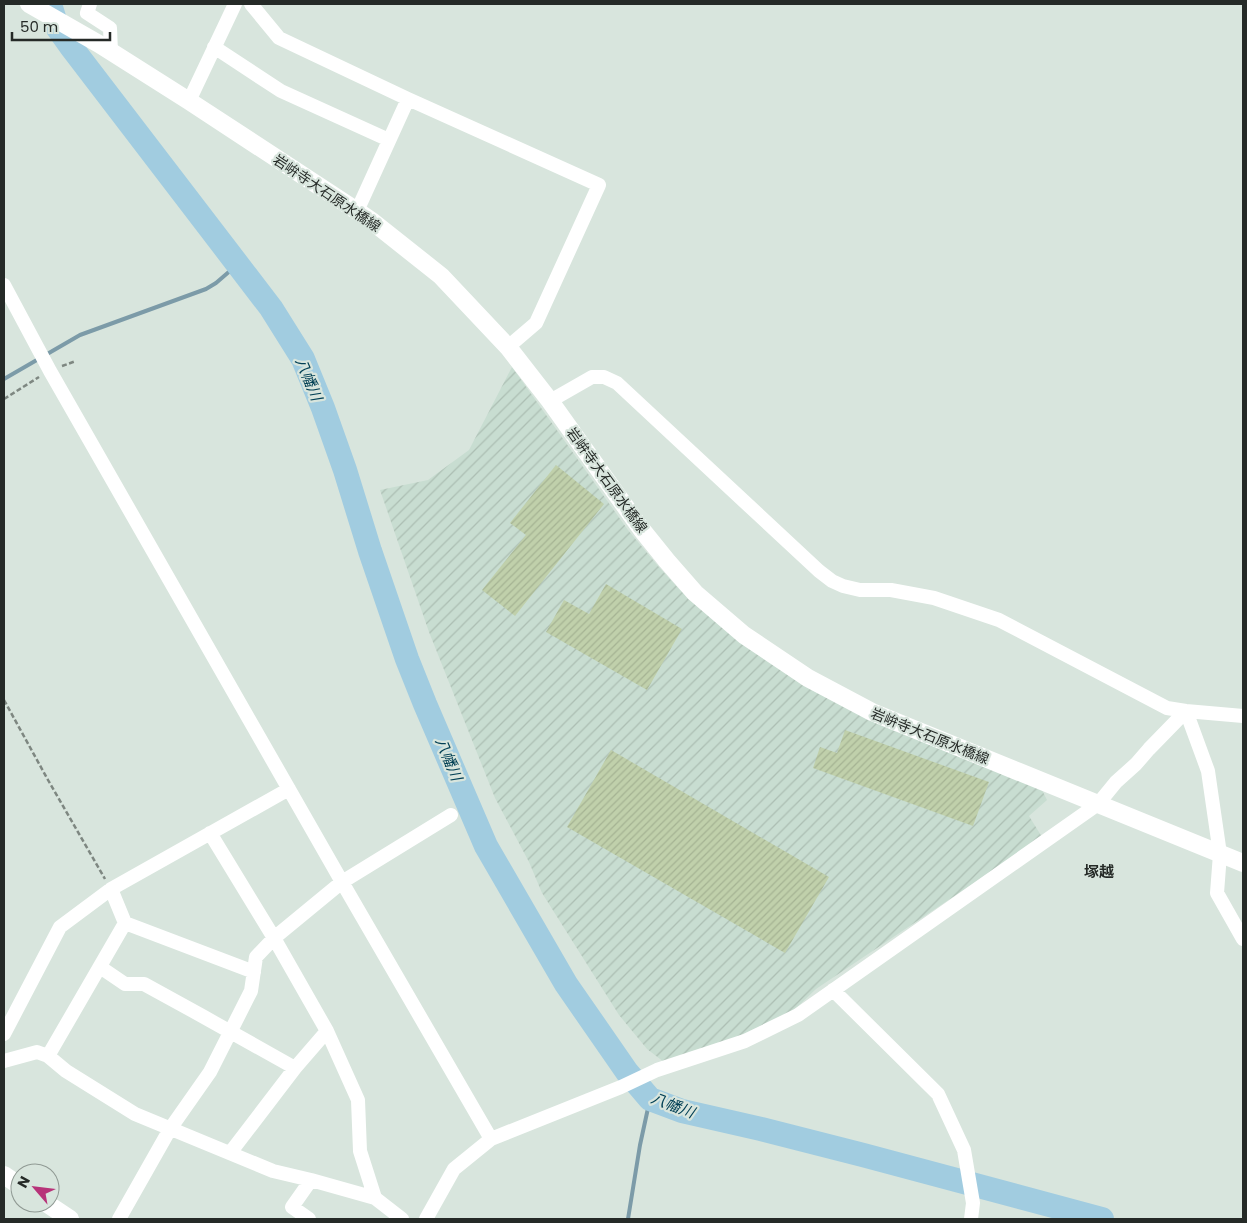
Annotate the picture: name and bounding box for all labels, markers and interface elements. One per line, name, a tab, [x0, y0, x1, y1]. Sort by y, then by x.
scale bar	[12, 10, 110, 42]
text: 50 m	[20, 16, 58, 37]
street label: 岩峅寺大石原水橋線	[269, 149, 385, 237]
water label: 八幡川	[291, 354, 328, 406]
street label: 岩峅寺大石原水橋線	[562, 423, 652, 537]
street label: 岩峅寺大石原水橋線	[868, 703, 992, 769]
water label: 八幡川	[431, 734, 468, 786]
district label: 塚越	[1084, 861, 1114, 882]
water label: 八幡川	[648, 1087, 700, 1124]
north arrow	[10, 1163, 60, 1213]
text: N	[12, 1173, 35, 1191]

